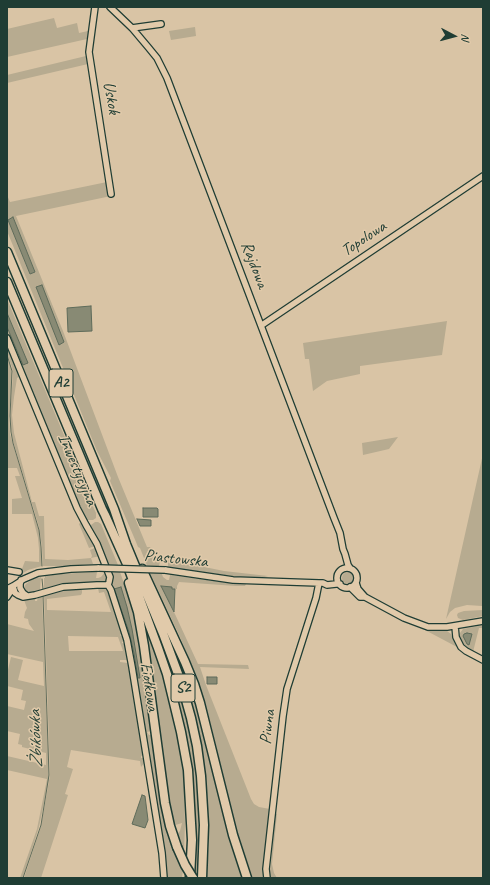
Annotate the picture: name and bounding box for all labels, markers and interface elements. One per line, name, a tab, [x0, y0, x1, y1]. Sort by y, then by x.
north arrow	[434, 16, 474, 56]
text: N	[459, 33, 473, 41]
street label: Uskok	[98, 80, 124, 116]
street label: Topolowa	[338, 217, 390, 261]
street label: Rajdowa	[236, 239, 272, 291]
road number: A2	[49, 369, 73, 397]
street label: Inwestycyjna	[53, 431, 101, 509]
street label: Piastowska	[143, 546, 209, 572]
street label: Fiołkowa	[135, 661, 163, 713]
road number: S2	[171, 674, 195, 702]
street label: Piwna	[256, 709, 280, 745]
water label: Żbikówka	[24, 710, 48, 768]

